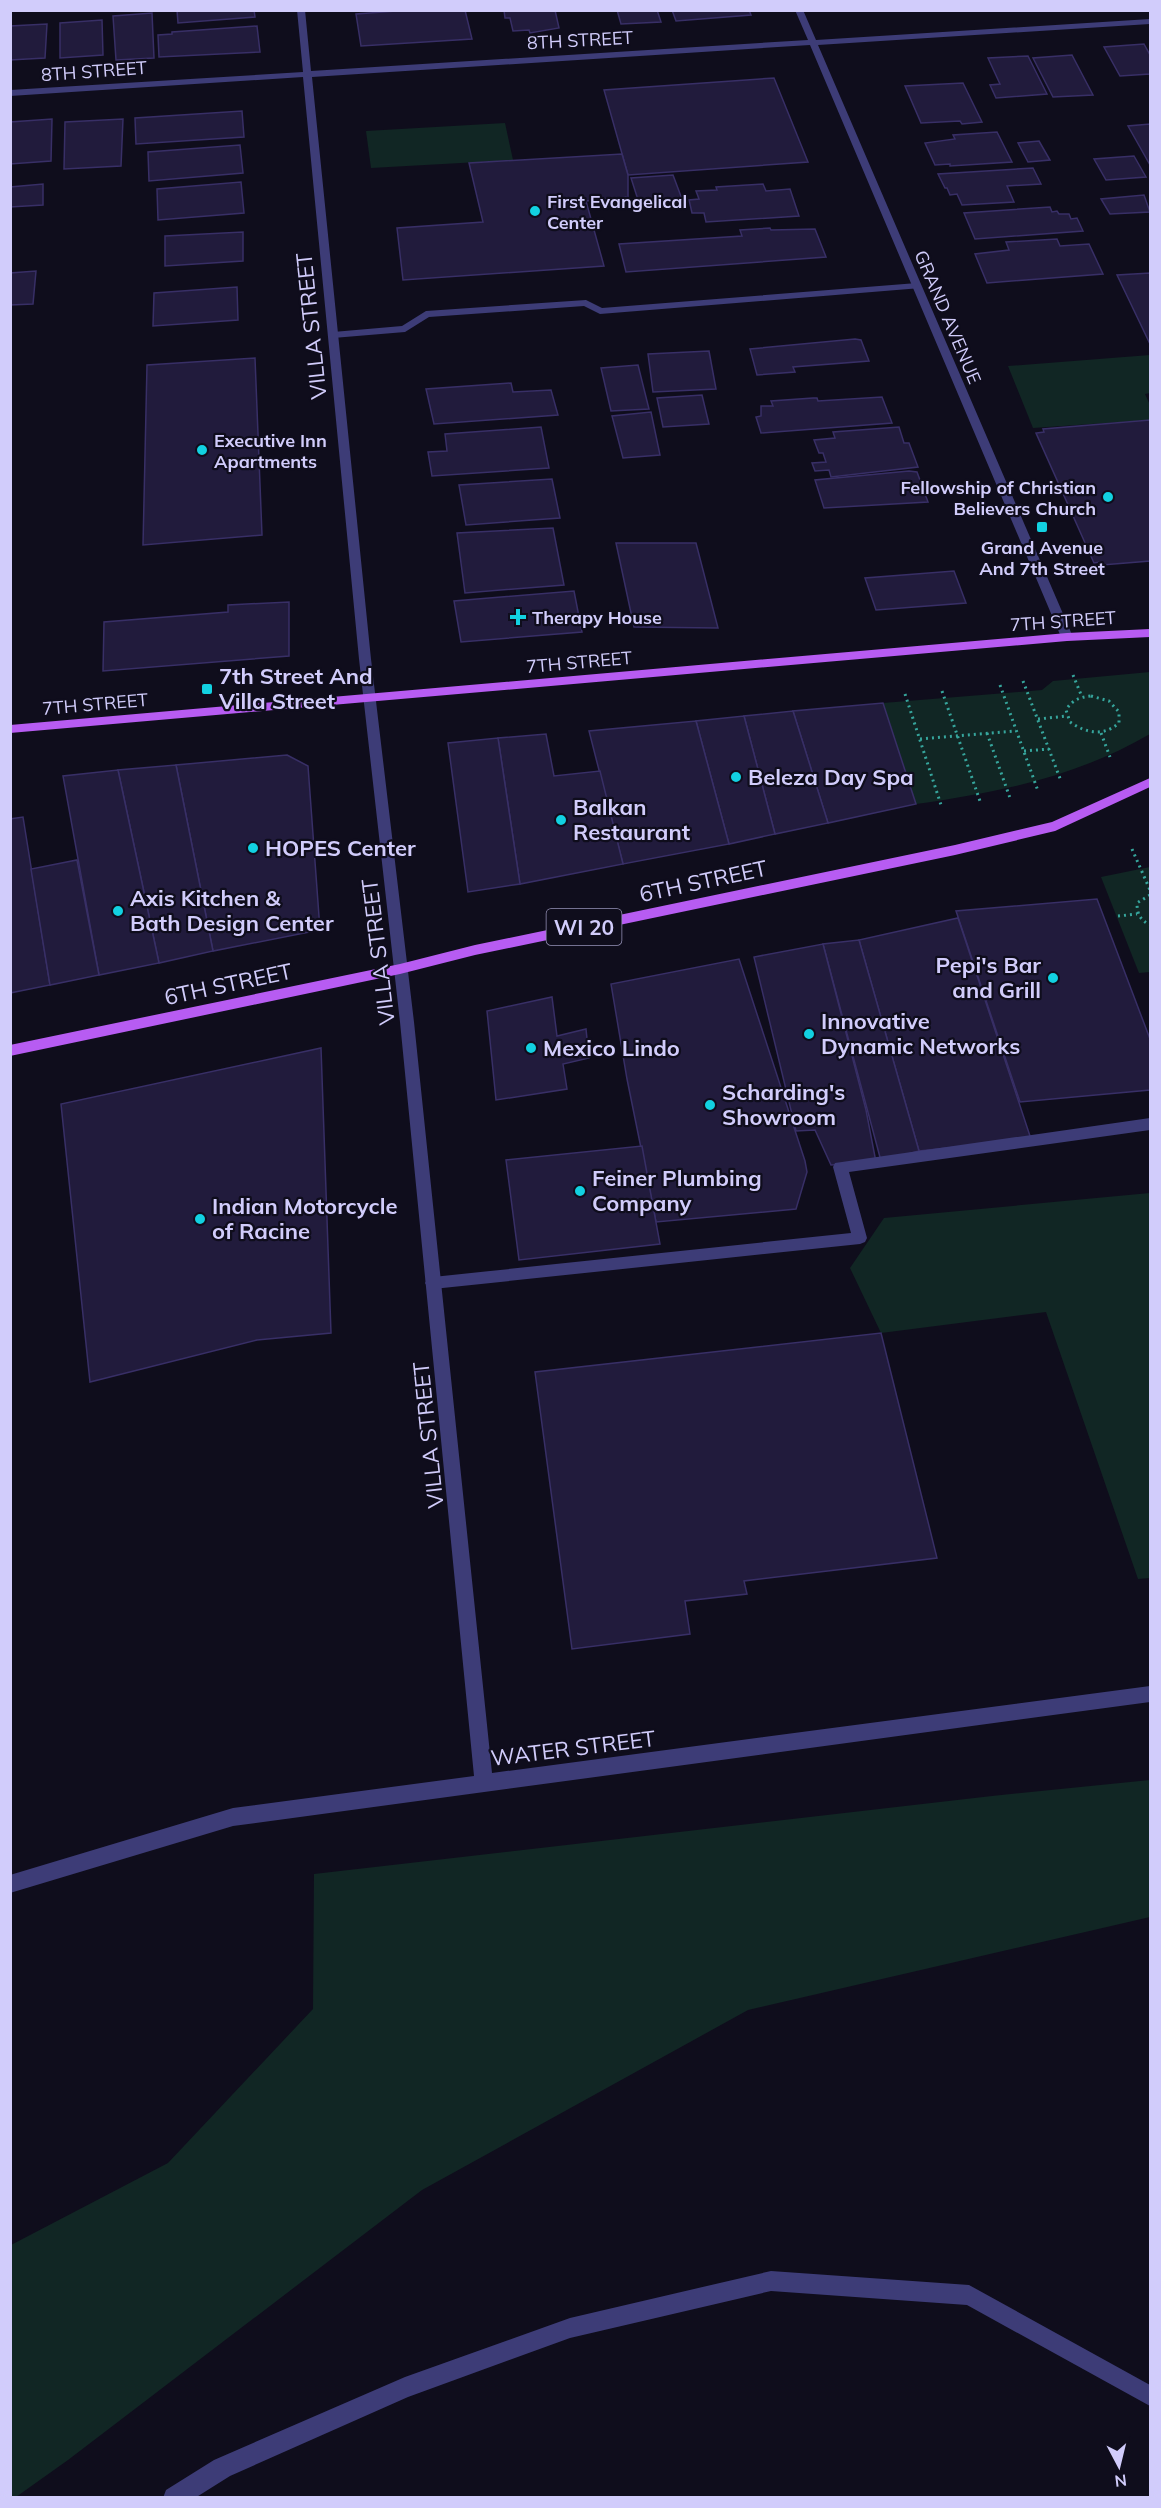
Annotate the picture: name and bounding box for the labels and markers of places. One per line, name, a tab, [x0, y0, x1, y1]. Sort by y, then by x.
place label: First Evangelical Center	[547, 190, 687, 234]
marker: First Evangelical Center	[528, 204, 542, 218]
place label: Executive Inn Apartments	[214, 429, 327, 473]
marker: Executive Inn Apartments	[195, 443, 209, 457]
place label: Fellowship of Christian Believers Church	[900, 476, 1096, 520]
marker: Fellowship of Christian Believers Church	[1101, 490, 1115, 504]
marker: Grand Avenue And 7th Street	[1035, 520, 1049, 534]
place label: Grand Avenue And 7th Street	[979, 536, 1105, 580]
place label: Therapy House	[532, 606, 662, 629]
marker: Therapy House	[509, 608, 527, 626]
place label: 7th Street And Villa Street	[218, 662, 373, 715]
marker: 7th Street And Villa Street	[200, 682, 214, 696]
place label: Beleza Day Spa	[748, 763, 914, 791]
marker: Beleza Day Spa	[729, 770, 743, 784]
place label: Balkan Restaurant	[573, 793, 690, 846]
marker: Balkan Restaurant	[554, 813, 568, 827]
place label: HOPES Center	[265, 834, 416, 862]
marker: HOPES Center	[246, 841, 260, 855]
place label: Axis Kitchen & Bath Design Center	[130, 884, 334, 937]
marker: Axis Kitchen & Bath Design Center	[111, 904, 125, 918]
place label: Pepi's Bar and Grill	[936, 951, 1041, 1004]
marker: Pepi's Bar and Grill	[1046, 971, 1060, 985]
place label: Innovative Dynamic Networks	[821, 1007, 1020, 1060]
marker: Innovative Dynamic Networks	[802, 1027, 816, 1041]
place label: Mexico Lindo	[543, 1034, 680, 1062]
marker: Mexico Lindo	[524, 1041, 538, 1055]
place label: Scharding's Showroom	[722, 1078, 845, 1131]
marker: Scharding's Showroom	[703, 1098, 717, 1112]
place label: Feiner Plumbing Company	[592, 1164, 762, 1217]
marker: Feiner Plumbing Company	[573, 1184, 587, 1198]
place label: Indian Motorcycle of Racine	[212, 1192, 397, 1245]
marker: Indian Motorcycle of Racine	[193, 1212, 207, 1226]

